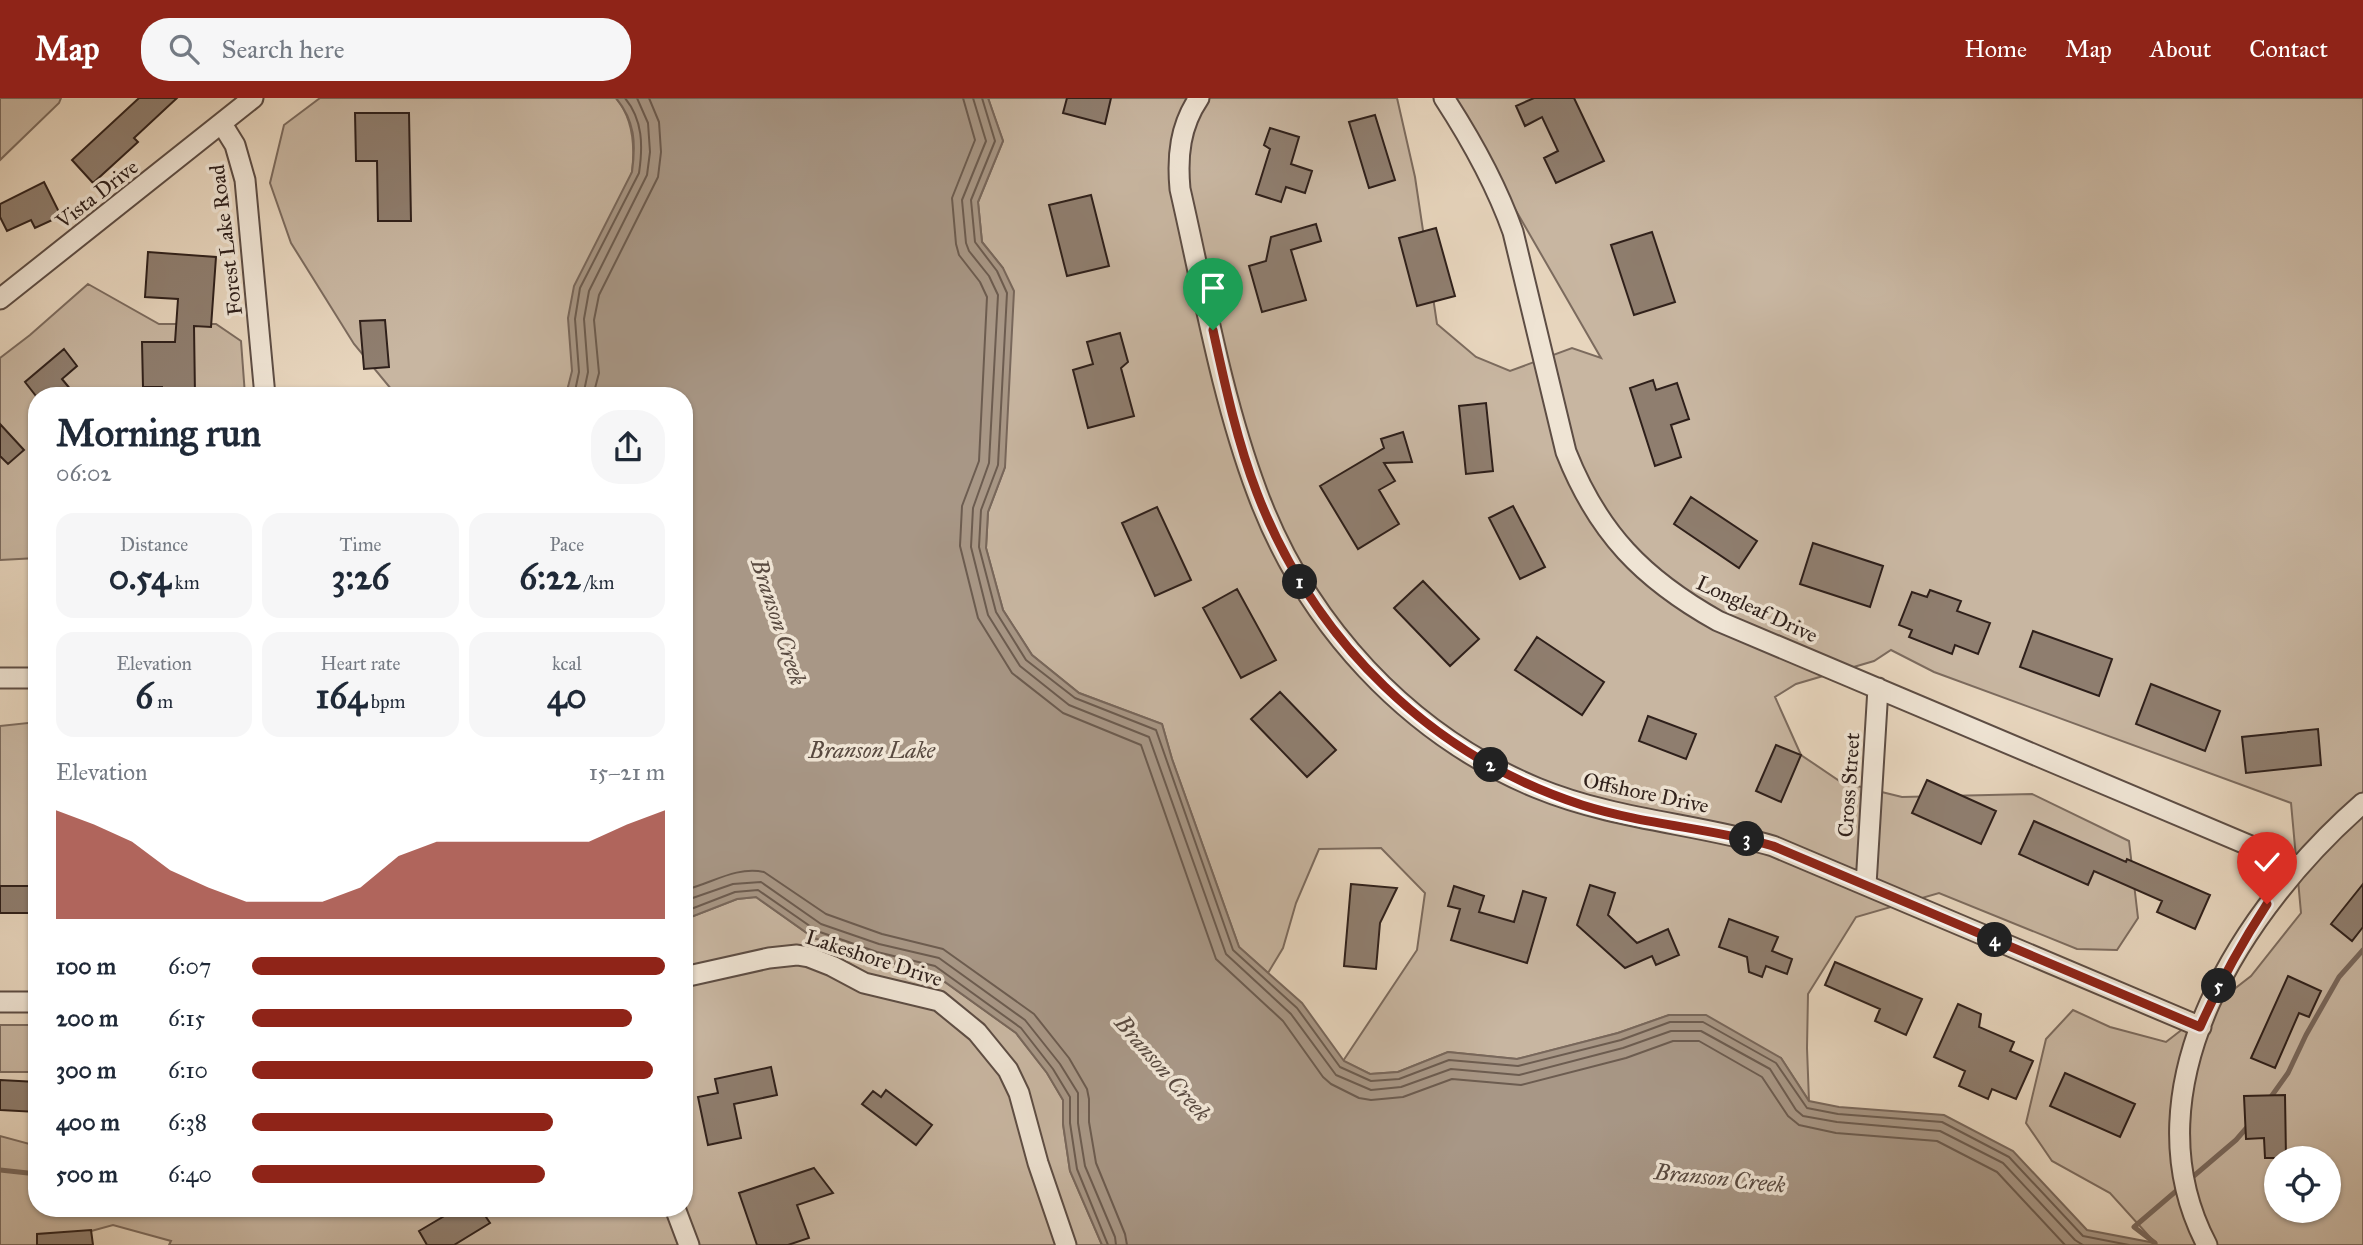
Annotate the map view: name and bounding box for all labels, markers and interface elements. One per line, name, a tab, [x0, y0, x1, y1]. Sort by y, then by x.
search box	[141, 18, 631, 81]
text: Map	[35, 29, 99, 69]
icon: search	[165, 30, 203, 68]
text: Search here	[221, 33, 345, 65]
text: Home	[1964, 34, 2027, 64]
text: Map	[2065, 34, 2112, 64]
text: About	[2150, 34, 2211, 64]
text: Contact	[2249, 34, 2328, 64]
street label: Vista Drive	[50, 154, 144, 235]
street label: Forest Lake Road	[204, 163, 248, 317]
pin	[1183, 258, 1243, 330]
icon: arrive	[1194, 269, 1232, 307]
text: Morning run	[56, 410, 261, 456]
button: share	[591, 410, 665, 484]
text: 06:02	[56, 459, 112, 487]
text: Distance	[120, 533, 188, 556]
text: Time	[339, 533, 382, 556]
text: Pace	[550, 533, 584, 556]
water label: Branson Creek	[745, 554, 813, 689]
text: 0.54	[109, 556, 171, 599]
text: 3:26	[331, 556, 390, 599]
text: 6:22	[519, 556, 580, 599]
pin: 1	[1282, 564, 1318, 600]
text: 1	[1296, 570, 1303, 593]
street label: Longleaf Drive	[1692, 570, 1822, 649]
text: km	[171, 571, 200, 594]
text: /km	[580, 571, 614, 594]
text: Elevation	[116, 652, 192, 675]
text: Heart rate	[321, 652, 400, 675]
text: kcal	[552, 652, 582, 675]
text: 6	[135, 675, 153, 718]
text: 164	[316, 675, 367, 718]
text: 40	[547, 675, 587, 718]
text: m	[153, 690, 173, 713]
text: bpm	[367, 690, 405, 713]
street label: Cross Street	[1832, 731, 1866, 838]
water label: Branson Lake	[808, 736, 936, 764]
pin: 2	[1474, 748, 1508, 782]
text: 2	[1486, 753, 1495, 776]
text: Elevation	[56, 758, 147, 786]
text: 15–21 m	[589, 758, 665, 786]
street label: Offshore Drive	[1581, 767, 1712, 819]
pin: 3	[1730, 822, 1764, 856]
text: 3	[1743, 827, 1750, 850]
pin	[2237, 832, 2297, 904]
icon: check	[2248, 843, 2286, 881]
pin: 4	[1978, 922, 2012, 958]
street label: Lakeshore Drive	[802, 924, 946, 992]
text: 4	[1989, 928, 2000, 951]
text: 100 m	[56, 952, 116, 980]
text: 6:07	[168, 952, 211, 980]
pin: 5	[2202, 968, 2236, 1004]
text: 5	[2214, 974, 2223, 997]
text: 200 m	[56, 1004, 118, 1032]
text: 6:15	[168, 1004, 205, 1032]
water label: Branson Creek	[1109, 1008, 1217, 1127]
text: 300 m	[56, 1056, 116, 1084]
text: 6:10	[168, 1056, 208, 1084]
text: 400 m	[56, 1108, 120, 1136]
text: 6:38	[168, 1108, 207, 1136]
map controls	[2264, 1146, 2341, 1223]
button: locate	[2264, 1146, 2341, 1223]
water label: Branson Creek	[1652, 1157, 1787, 1199]
text: 500 m	[56, 1160, 118, 1188]
text: 6:40	[168, 1160, 212, 1188]

